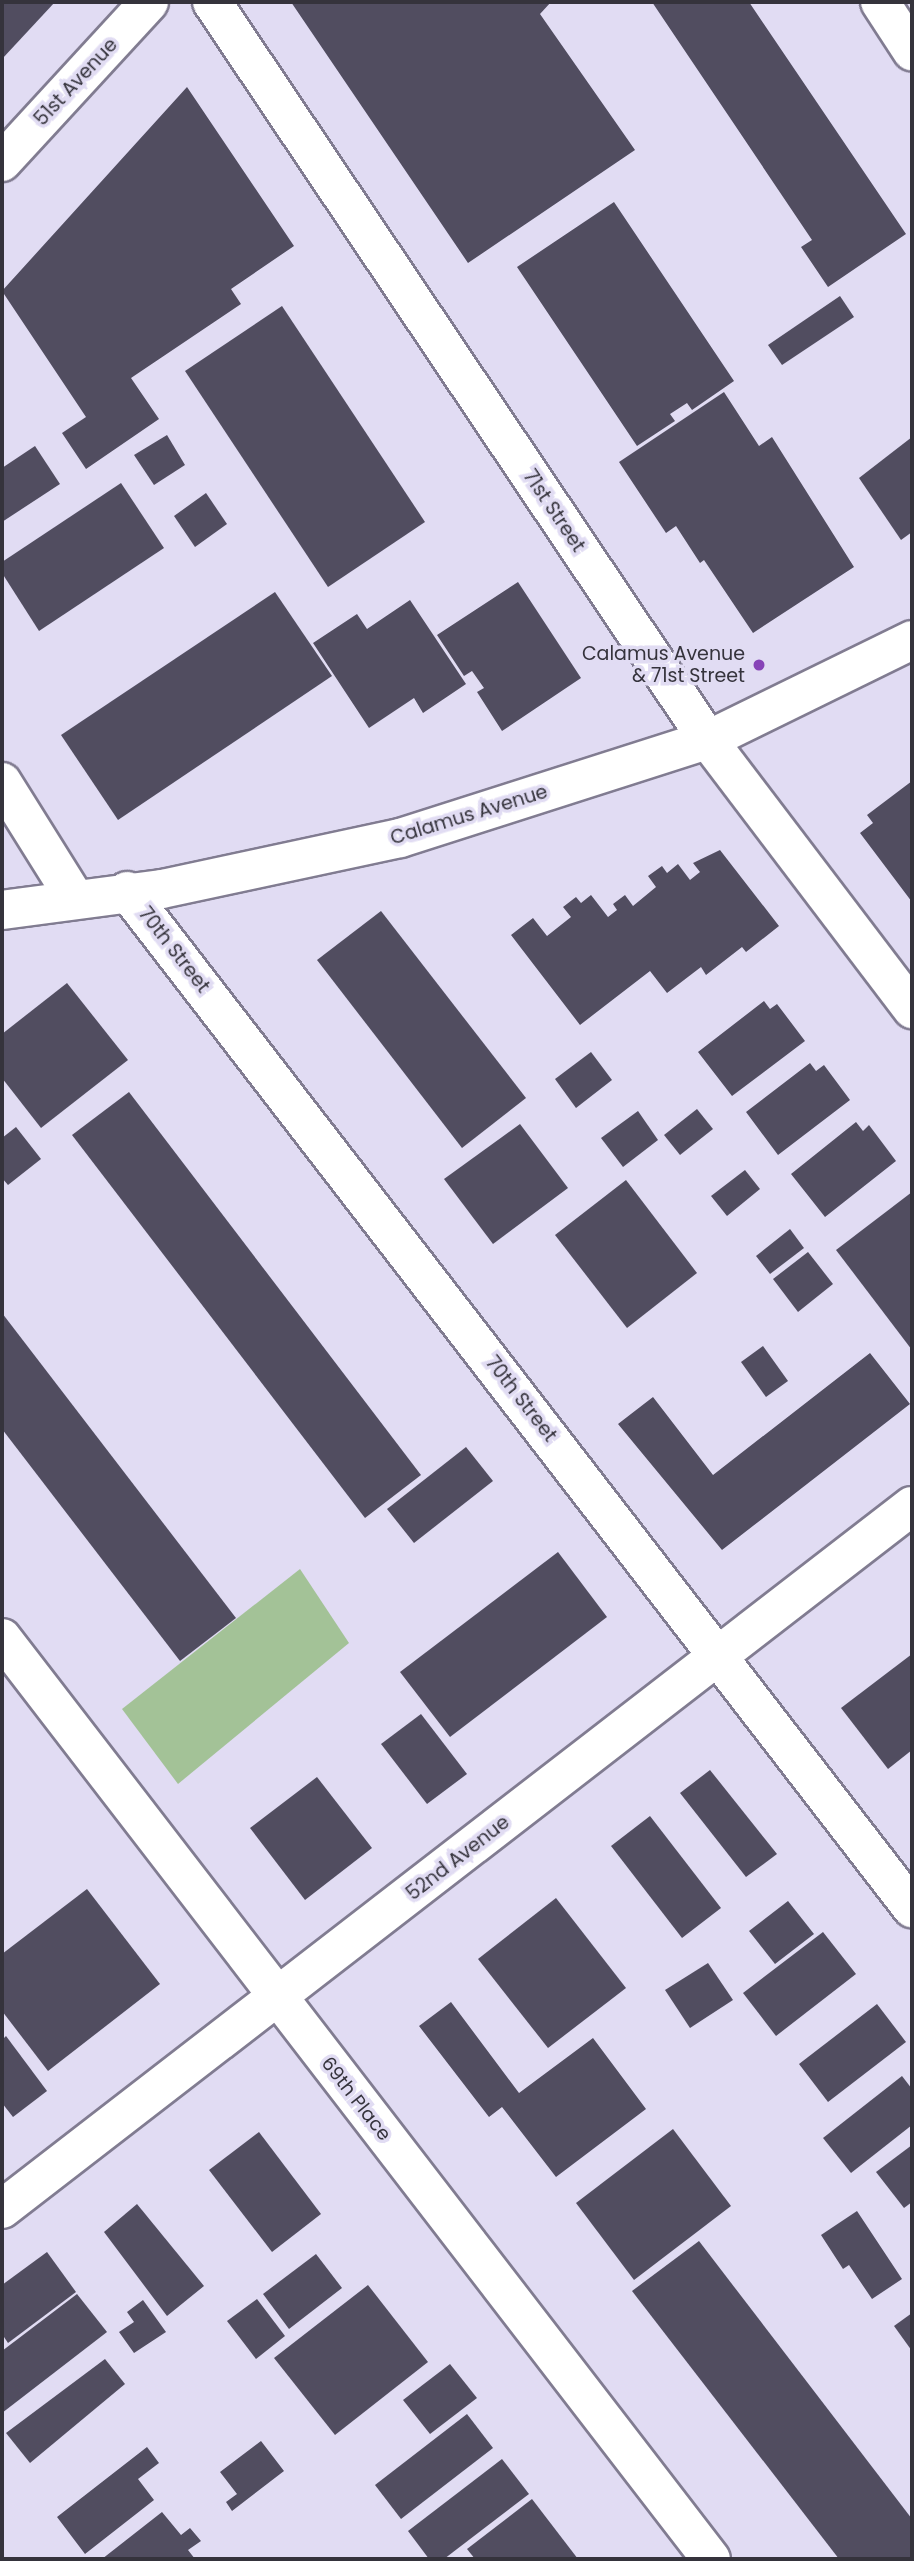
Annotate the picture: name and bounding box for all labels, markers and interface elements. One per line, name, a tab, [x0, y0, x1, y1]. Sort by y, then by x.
street label: 51st Avenue	[30, 34, 122, 130]
street label: 71st Street	[518, 466, 590, 556]
place label: Calamus Avenue & 71st Street	[582, 643, 745, 687]
marker: Calamus Avenue & 71st Street	[751, 657, 767, 673]
street label: Calamus Avenue	[388, 780, 550, 850]
street label: 70th Street	[134, 903, 214, 997]
street label: 70th Street	[481, 1352, 561, 1446]
street label: 52nd Avenue	[402, 1811, 514, 1905]
street label: 69th Place	[316, 2053, 396, 2145]

